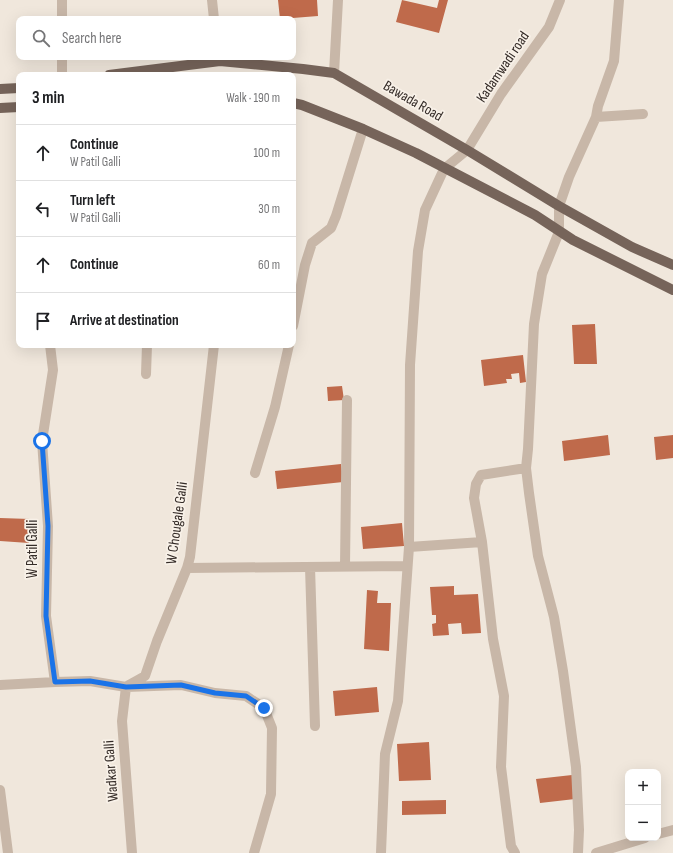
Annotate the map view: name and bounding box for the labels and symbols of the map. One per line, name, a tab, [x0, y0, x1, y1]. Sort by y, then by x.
street label: Kadamwadi road	[472, 28, 534, 106]
street label: Bawada Road	[380, 76, 446, 126]
route start	[33, 432, 51, 450]
street label: W Chougale Galli	[162, 480, 192, 565]
street label: W Patil Galli	[23, 520, 42, 578]
route end	[255, 699, 273, 717]
street label: Wadkar Galli	[99, 739, 123, 802]

